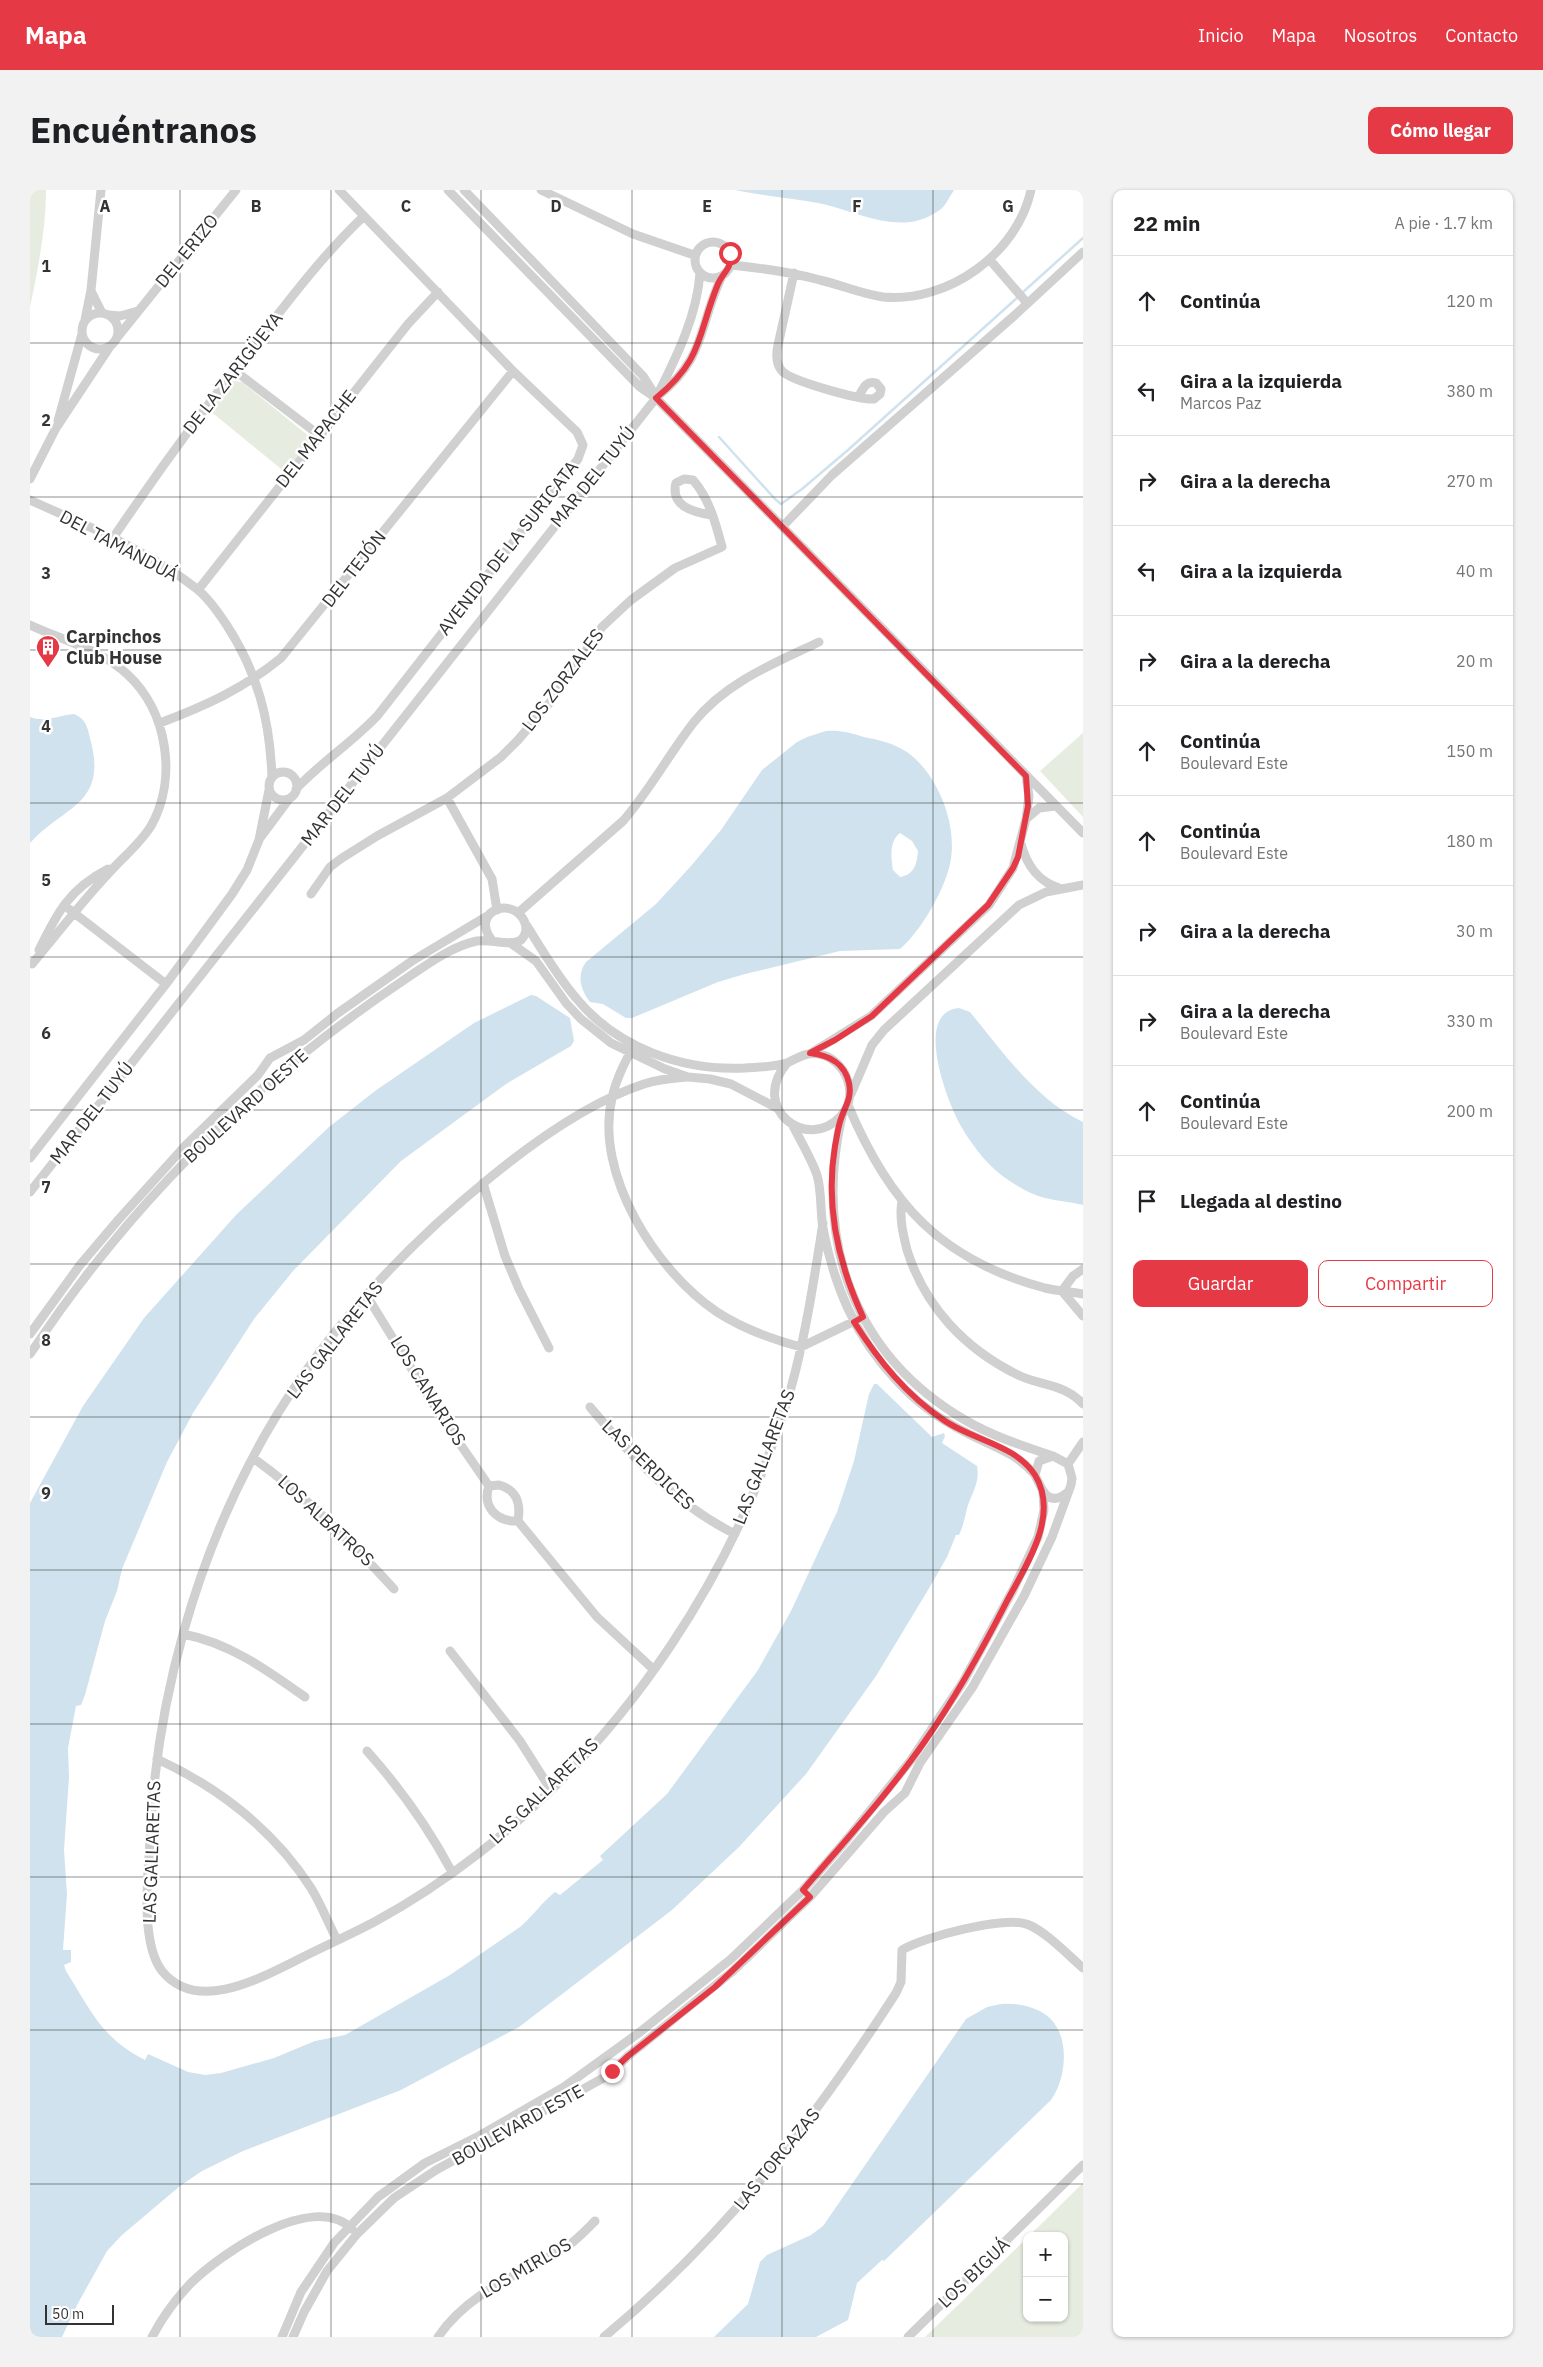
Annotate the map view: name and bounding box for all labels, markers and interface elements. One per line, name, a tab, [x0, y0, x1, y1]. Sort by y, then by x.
text: Mapa	[25, 19, 87, 51]
text: Inicio	[1198, 24, 1244, 47]
text: Mapa	[1272, 24, 1316, 47]
text: Nosotros	[1344, 24, 1417, 47]
text: Contacto	[1445, 24, 1518, 47]
text: Encuéntranos	[30, 107, 257, 153]
button: Cómo llegar	[1368, 107, 1513, 154]
text: A	[100, 196, 111, 216]
text: B	[251, 196, 262, 216]
text: C	[401, 196, 411, 216]
text: D	[550, 196, 562, 216]
text: E	[702, 196, 712, 216]
text: F	[852, 196, 862, 216]
text: G	[1002, 196, 1014, 216]
street label: DEL ERIZO	[150, 209, 223, 292]
text: 22 min	[1133, 209, 1200, 237]
text: A pie · 1.7 km	[1394, 213, 1493, 233]
route start	[719, 242, 742, 265]
text: 1	[41, 256, 51, 276]
icon: ahead	[1133, 287, 1161, 315]
text: Continúa	[1180, 289, 1261, 313]
text: 120 m	[1446, 291, 1493, 311]
street label: DE LA ZARIGÜEYA	[178, 307, 288, 438]
text: Gira a la izquierda	[1180, 369, 1342, 393]
icon: left	[1133, 377, 1161, 405]
text: 380 m	[1446, 381, 1493, 401]
street label: DEL MAPACHE	[270, 385, 361, 492]
text: Marcos Paz	[1180, 393, 1261, 413]
text: 2	[41, 410, 51, 430]
street label: MAR DEL TUYÚ	[545, 422, 640, 532]
street label: AVENIDA DE LA SURICATA	[432, 455, 583, 640]
icon: right	[1133, 467, 1161, 495]
text: Gira a la derecha	[1180, 469, 1331, 493]
text: 270 m	[1446, 471, 1493, 491]
street label: DEL TAMANDUÁ	[56, 505, 183, 587]
street label: DEL TEJÓN	[317, 526, 391, 612]
icon: left	[1133, 557, 1161, 585]
text: Gira a la izquierda	[1180, 559, 1342, 583]
text: 40 m	[1456, 561, 1493, 581]
text: 3	[41, 563, 51, 583]
street label: LOS ZORZALES	[517, 624, 609, 735]
place label: Carpinchos Club House	[66, 625, 162, 669]
building icon: Carpinchos Club House	[35, 634, 61, 668]
icon: right	[1133, 647, 1161, 675]
text: Gira a la derecha	[1180, 649, 1331, 673]
text: 20 m	[1456, 651, 1493, 671]
text: 4	[41, 716, 51, 736]
text: Continúa	[1180, 729, 1261, 753]
icon: ahead	[1133, 737, 1161, 765]
street label: MAR DEL TUYÚ	[296, 739, 390, 850]
text: 150 m	[1446, 741, 1493, 761]
text: Boulevard Este	[1180, 753, 1288, 773]
text: Continúa	[1180, 819, 1261, 843]
icon: ahead	[1133, 827, 1161, 855]
text: 180 m	[1446, 831, 1493, 851]
text: Boulevard Este	[1180, 843, 1288, 863]
text: 5	[41, 870, 51, 890]
icon: right	[1133, 917, 1161, 945]
text: Gira a la derecha	[1180, 919, 1331, 943]
text: 30 m	[1456, 921, 1493, 941]
text: Gira a la derecha	[1180, 999, 1331, 1023]
icon: right	[1133, 1007, 1161, 1035]
text: 330 m	[1446, 1011, 1493, 1031]
text: 6	[41, 1023, 51, 1043]
text: Boulevard Este	[1180, 1023, 1288, 1043]
street label: BOULEVARD OESTE	[179, 1044, 313, 1168]
street label: MAR DEL TUYÚ	[45, 1057, 139, 1168]
text: Continúa	[1180, 1089, 1261, 1113]
icon: ahead	[1133, 1097, 1161, 1125]
text: 200 m	[1446, 1101, 1493, 1121]
text: Boulevard Este	[1180, 1113, 1288, 1133]
text: 7	[41, 1177, 51, 1197]
icon: arrive	[1133, 1187, 1161, 1215]
text: Llegada al destino	[1180, 1189, 1342, 1213]
button: Guardar	[1133, 1260, 1308, 1307]
button: Compartir	[1318, 1260, 1493, 1307]
street label: LAS GALLARETAS	[282, 1276, 388, 1403]
text: 8	[41, 1330, 51, 1350]
street label: LOS CANARIOS	[386, 1332, 471, 1450]
street label: LAS GALLARETAS	[727, 1386, 800, 1528]
street label: LAS PERDICES	[597, 1415, 699, 1515]
street label: LOS ALBATROS	[273, 1470, 379, 1571]
text: 9	[41, 1483, 51, 1503]
street label: LAS GALLARETAS	[484, 1733, 603, 1848]
street label: LAS GALLARETAS	[138, 1780, 165, 1924]
route end	[601, 2060, 624, 2083]
street label: BOULEVARD ESTE	[448, 2079, 588, 2170]
street label: LAS TORCAZAS	[728, 2103, 825, 2214]
street label: LOS MIRLOS	[476, 2232, 575, 2303]
street label: LOS BIGUÁ	[933, 2232, 1015, 2312]
map controls	[1023, 2232, 1068, 2322]
button: +	[1023, 2232, 1068, 2277]
button: −	[1023, 2277, 1068, 2322]
scale bar	[45, 2302, 114, 2325]
text: 50 m	[52, 2305, 84, 2323]

